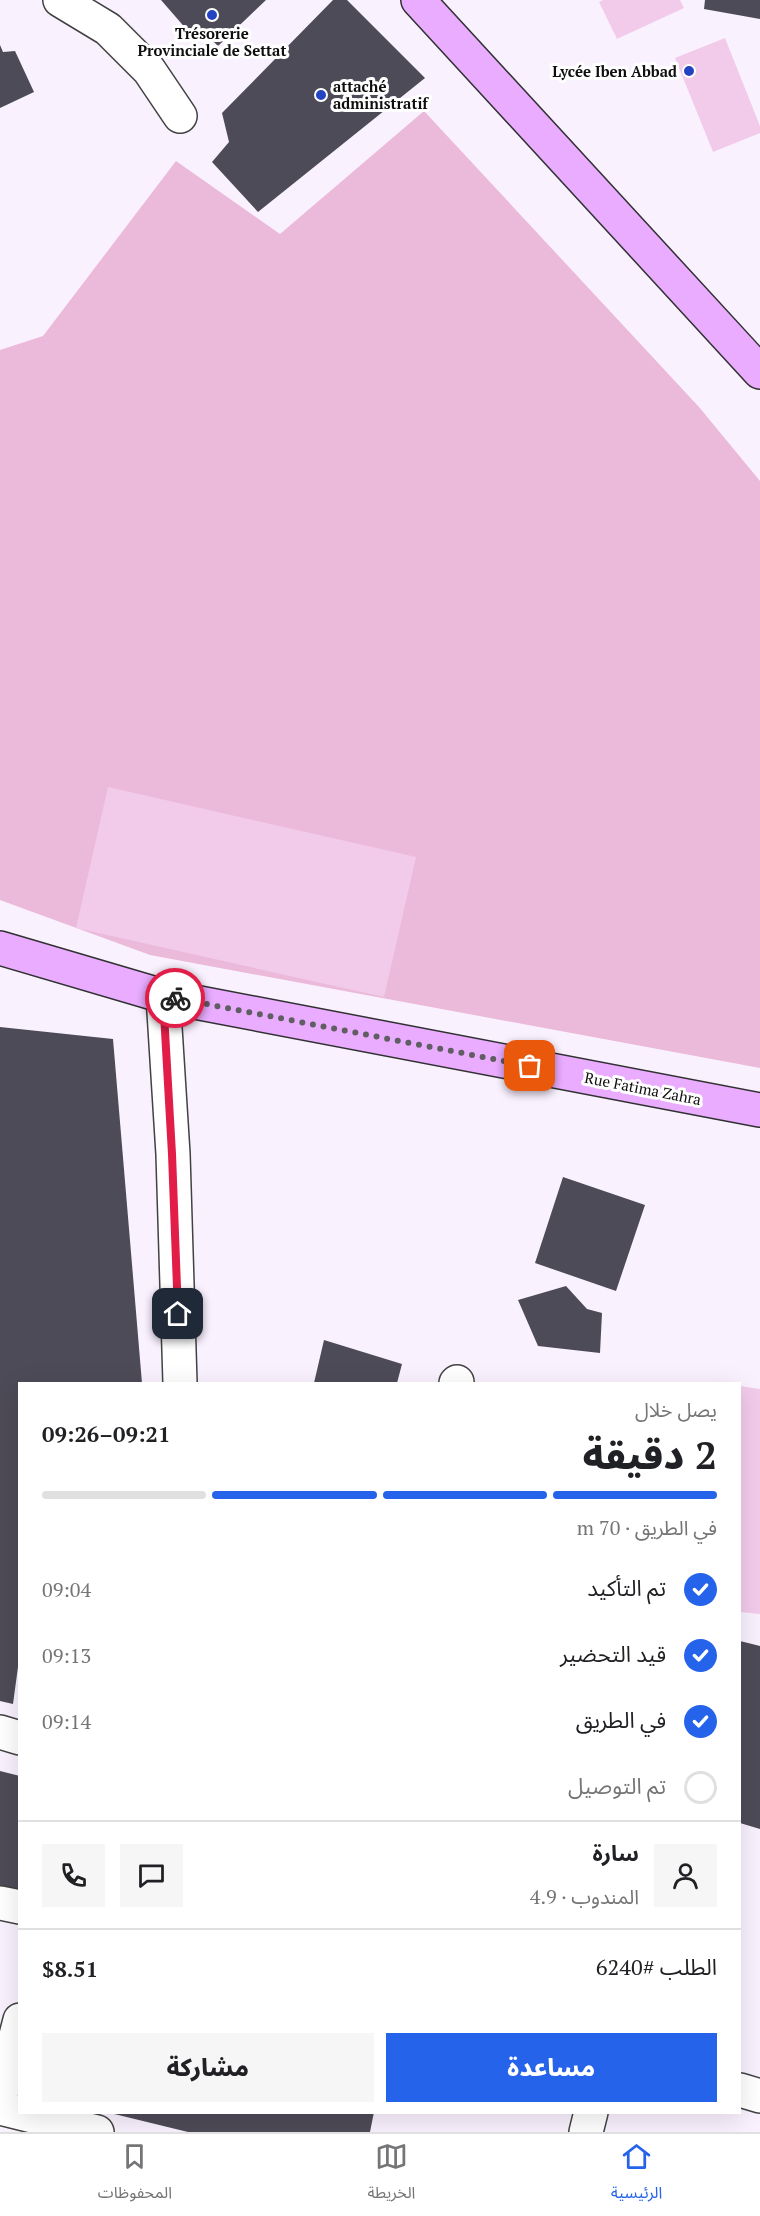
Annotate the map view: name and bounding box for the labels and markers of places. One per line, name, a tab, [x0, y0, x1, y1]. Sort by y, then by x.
marker: Trésorerie Provinciale de Settat	[205, 8, 219, 22]
place label: Trésorerie Provinciale de Settat	[138, 23, 286, 60]
place label: Lycée Iben Abbad	[552, 61, 677, 81]
marker: Lycée Iben Abbad	[682, 64, 696, 78]
place label: attaché administratif	[333, 76, 429, 113]
marker: attaché administratif	[314, 88, 328, 102]
pin	[504, 1040, 555, 1091]
pin	[152, 1288, 203, 1339]

